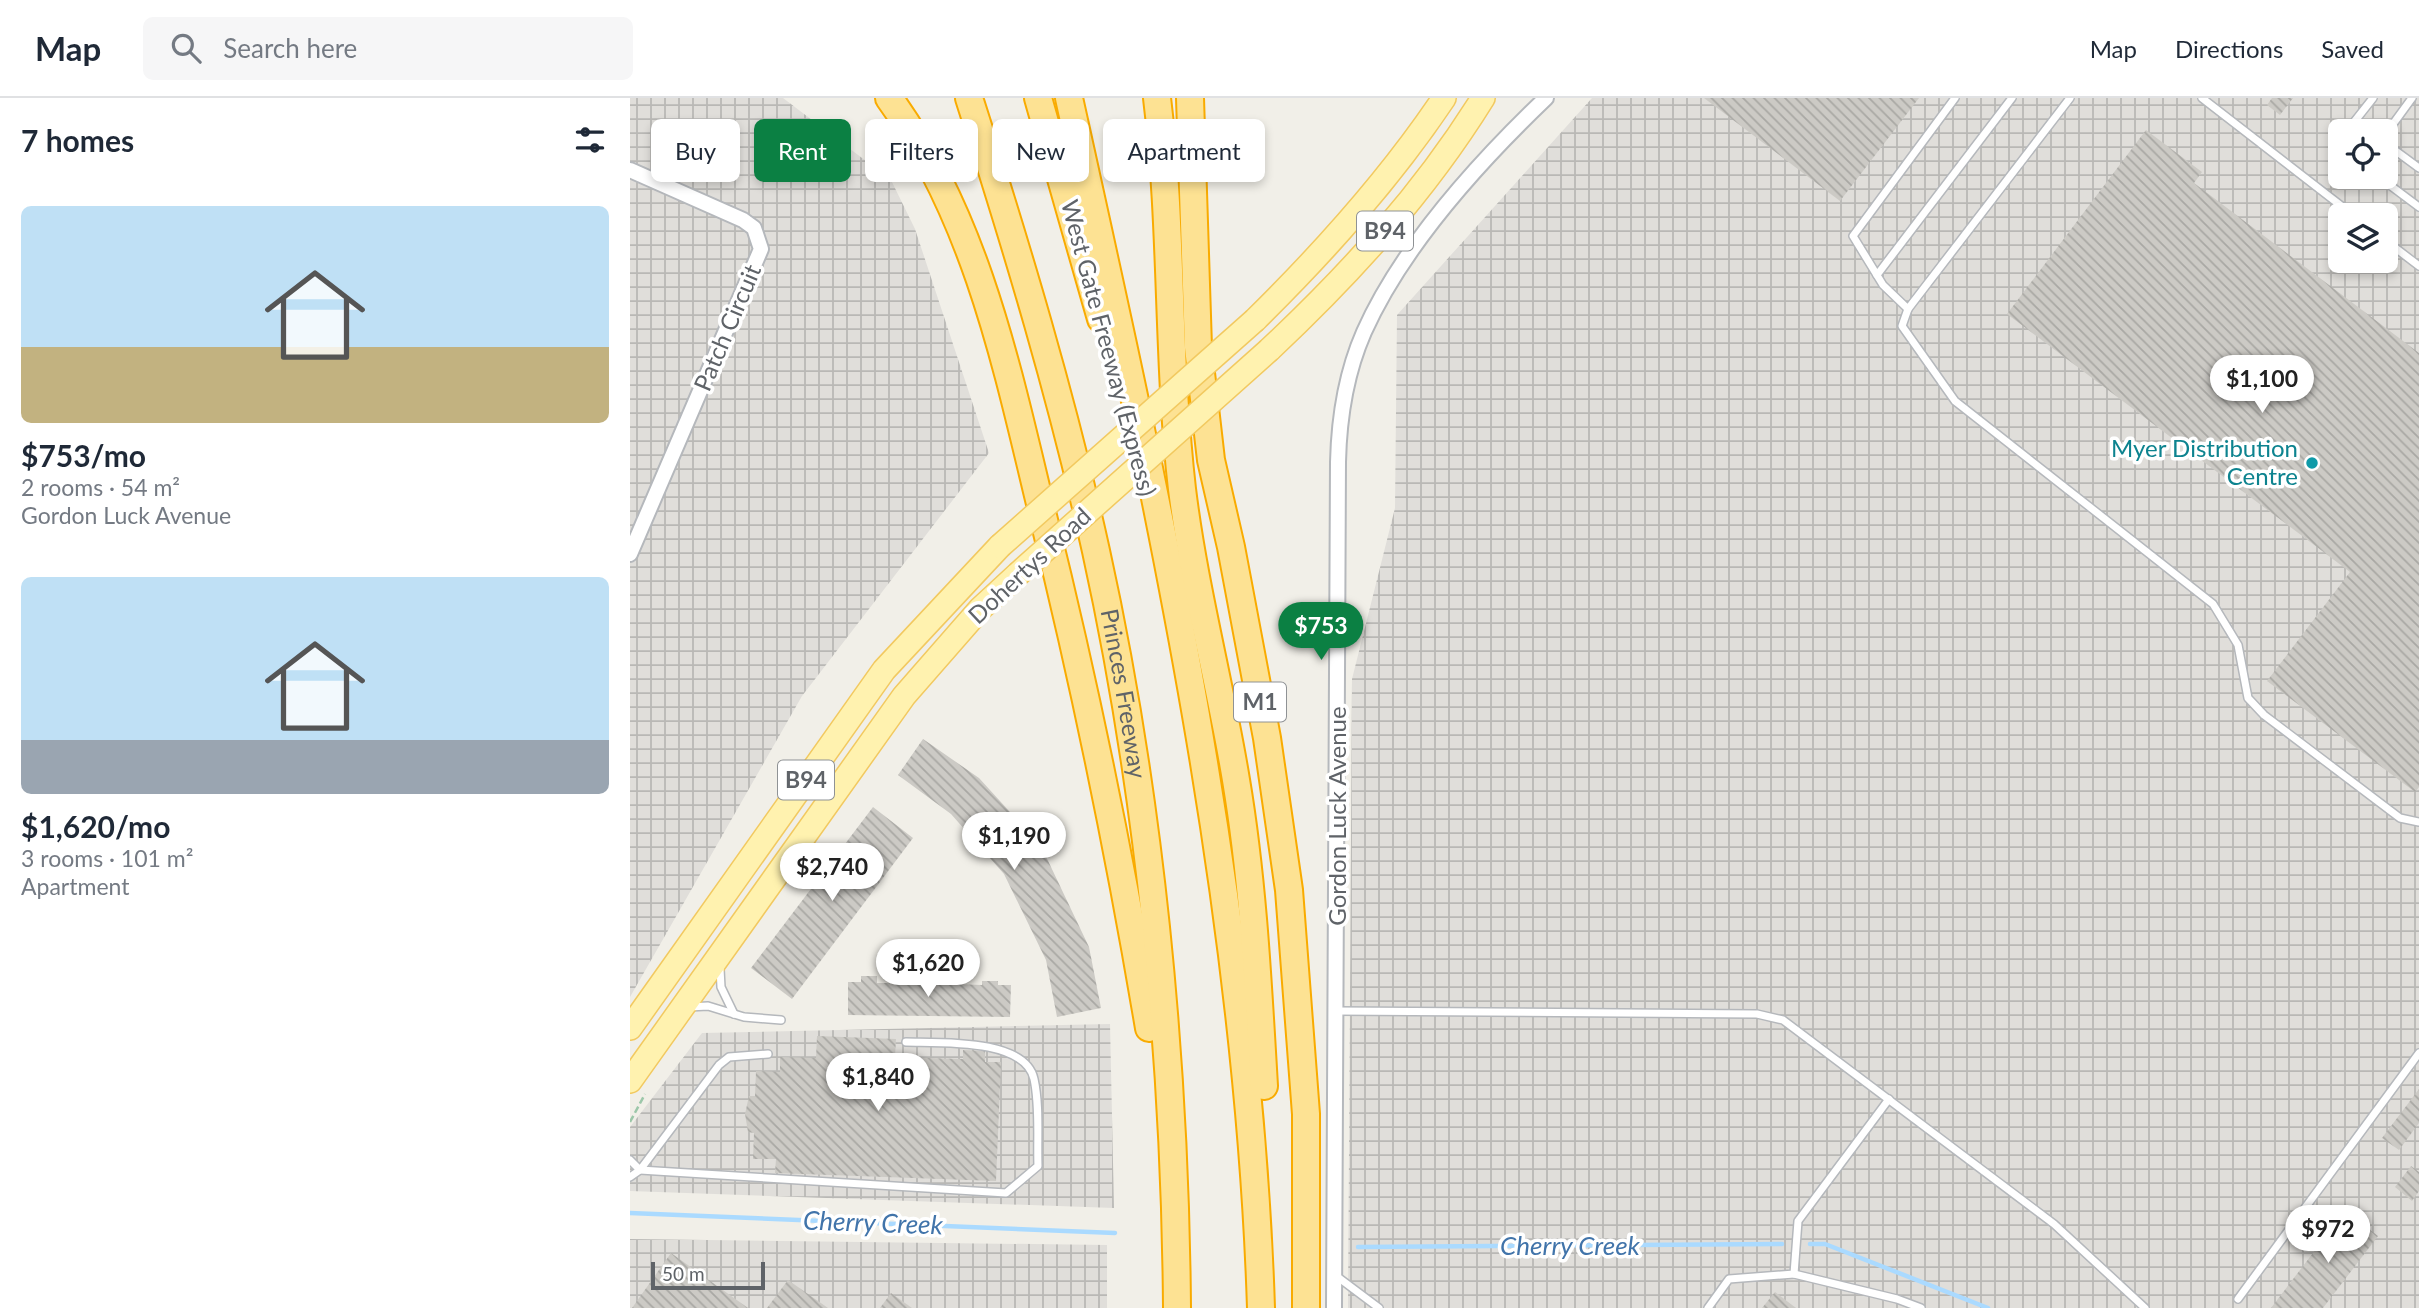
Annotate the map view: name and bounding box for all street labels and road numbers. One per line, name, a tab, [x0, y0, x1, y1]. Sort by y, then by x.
street label: West Gate Freeway (Express)	[1056, 196, 1163, 499]
road number: B94	[1357, 212, 1413, 250]
street label: Patch Circuit	[687, 259, 766, 395]
street label: Dohertys Road	[962, 501, 1096, 629]
street label: Princes Freeway	[1096, 606, 1153, 781]
road number: M1	[1234, 682, 1286, 722]
street label: Gordon Luck Avenue	[1322, 706, 1351, 926]
road number: B94	[778, 760, 834, 800]

